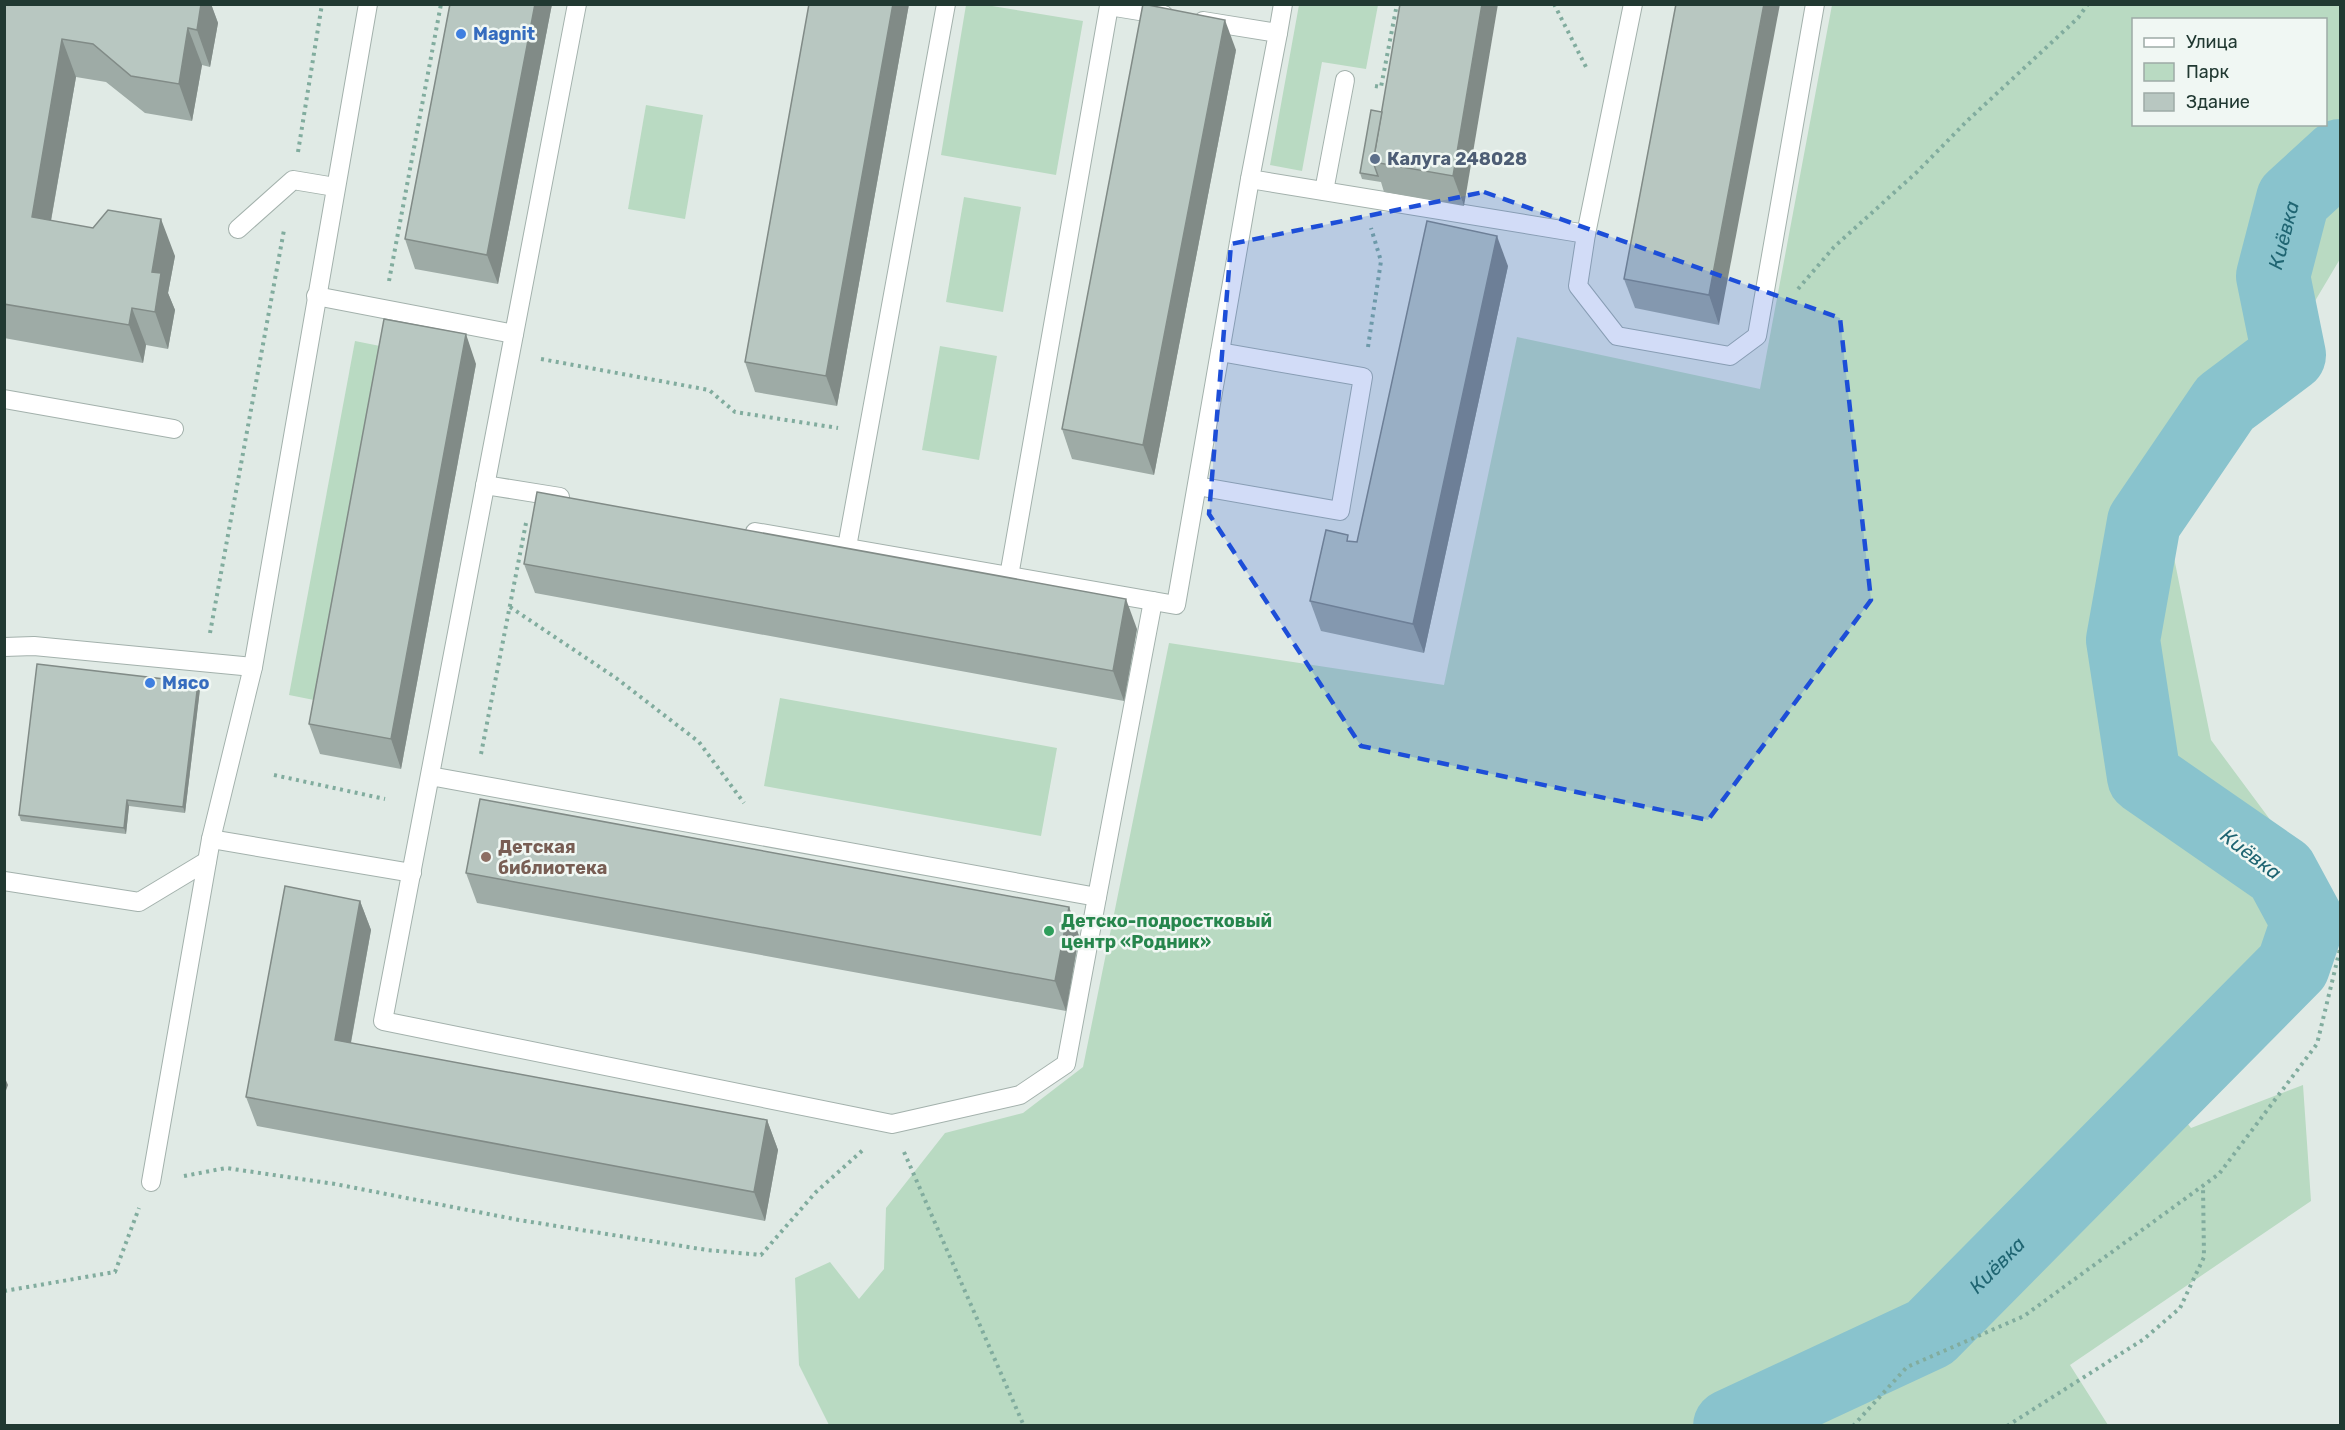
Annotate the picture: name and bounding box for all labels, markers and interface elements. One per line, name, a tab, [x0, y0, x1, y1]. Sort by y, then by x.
legend	[2132, 18, 2327, 126]
place label: Magnit	[473, 23, 535, 45]
marker: Magnit	[454, 27, 468, 41]
text: Улица	[2186, 31, 2238, 53]
text: Парк	[2186, 61, 2230, 83]
text: Здание	[2186, 91, 2250, 113]
place label: Калуга 248028	[1387, 148, 1527, 170]
marker: Калуга 248028	[1368, 152, 1382, 166]
water label: Киёвка	[2263, 198, 2304, 272]
place label: Мясо	[162, 672, 209, 694]
marker: Мясо	[143, 676, 157, 690]
water label: Киёвка	[2216, 823, 2286, 885]
place label: Детская библиотека	[498, 836, 607, 879]
marker: Детская библиотека	[479, 850, 493, 864]
place label: Детско-подростковый центр «Родник»	[1061, 910, 1272, 953]
marker: Детско-подростковый центр «Родник»	[1042, 924, 1056, 938]
water label: Киёвка	[1964, 1232, 2030, 1298]

